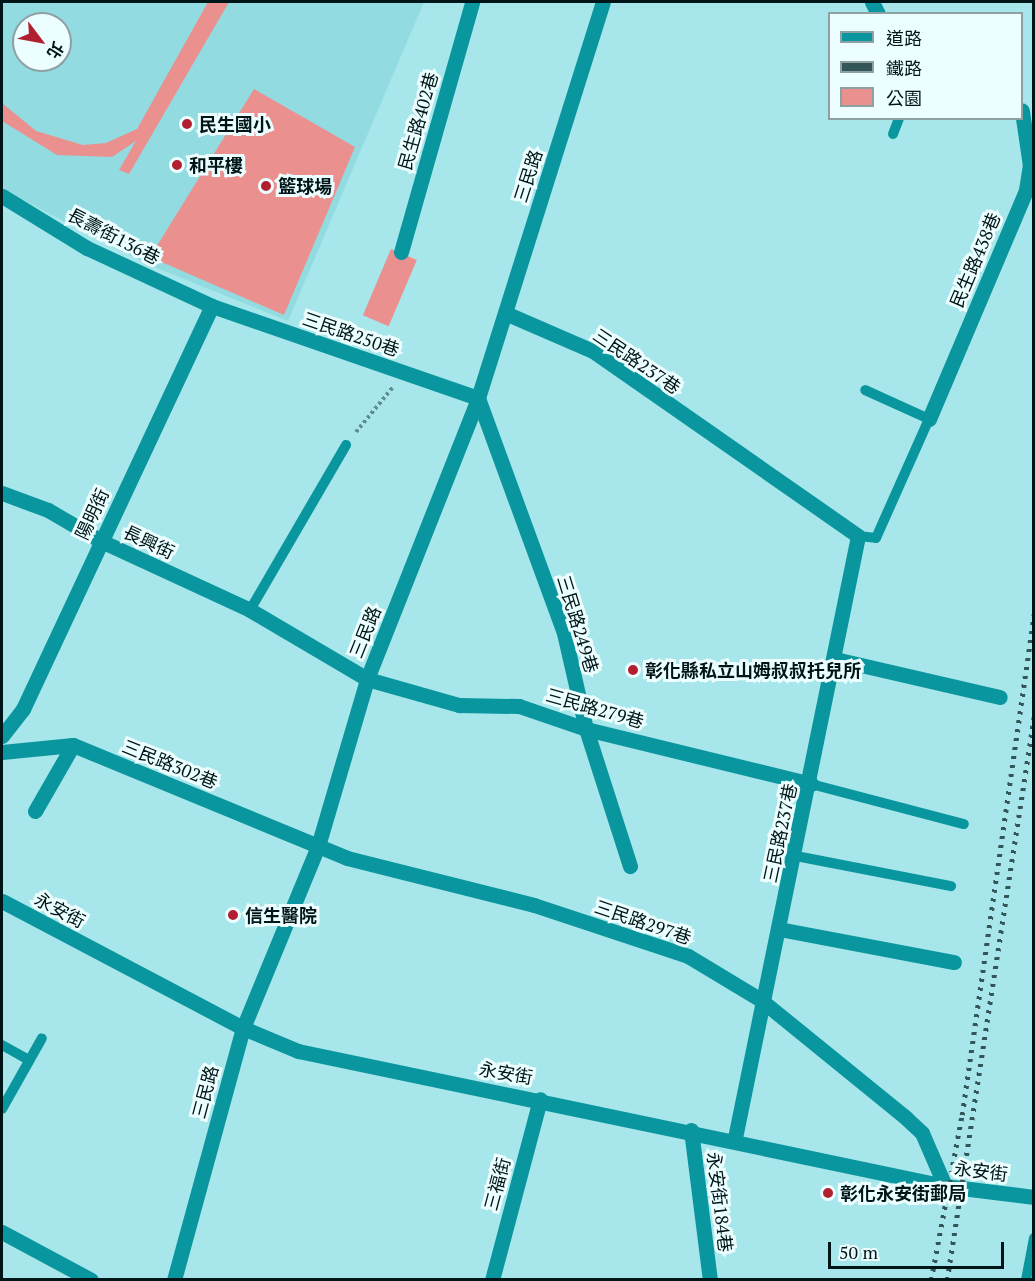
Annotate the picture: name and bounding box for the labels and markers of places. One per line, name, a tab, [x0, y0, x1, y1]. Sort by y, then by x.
place label: 民生國小	[199, 113, 271, 135]
marker: 民生國小	[180, 117, 194, 131]
place label: 和平樓	[189, 154, 243, 176]
marker: 和平樓	[170, 158, 184, 172]
place label: 籃球場	[278, 175, 332, 197]
marker: 籃球場	[259, 179, 273, 193]
place label: 彰化縣私立山姆叔叔托兒所	[645, 659, 861, 681]
marker: 彰化縣私立山姆叔叔托兒所	[626, 663, 640, 677]
place label: 信生醫院	[245, 904, 317, 926]
marker: 信生醫院	[226, 908, 240, 922]
place label: 彰化永安街郵局	[840, 1182, 966, 1204]
marker: 彰化永安街郵局	[821, 1186, 835, 1200]

